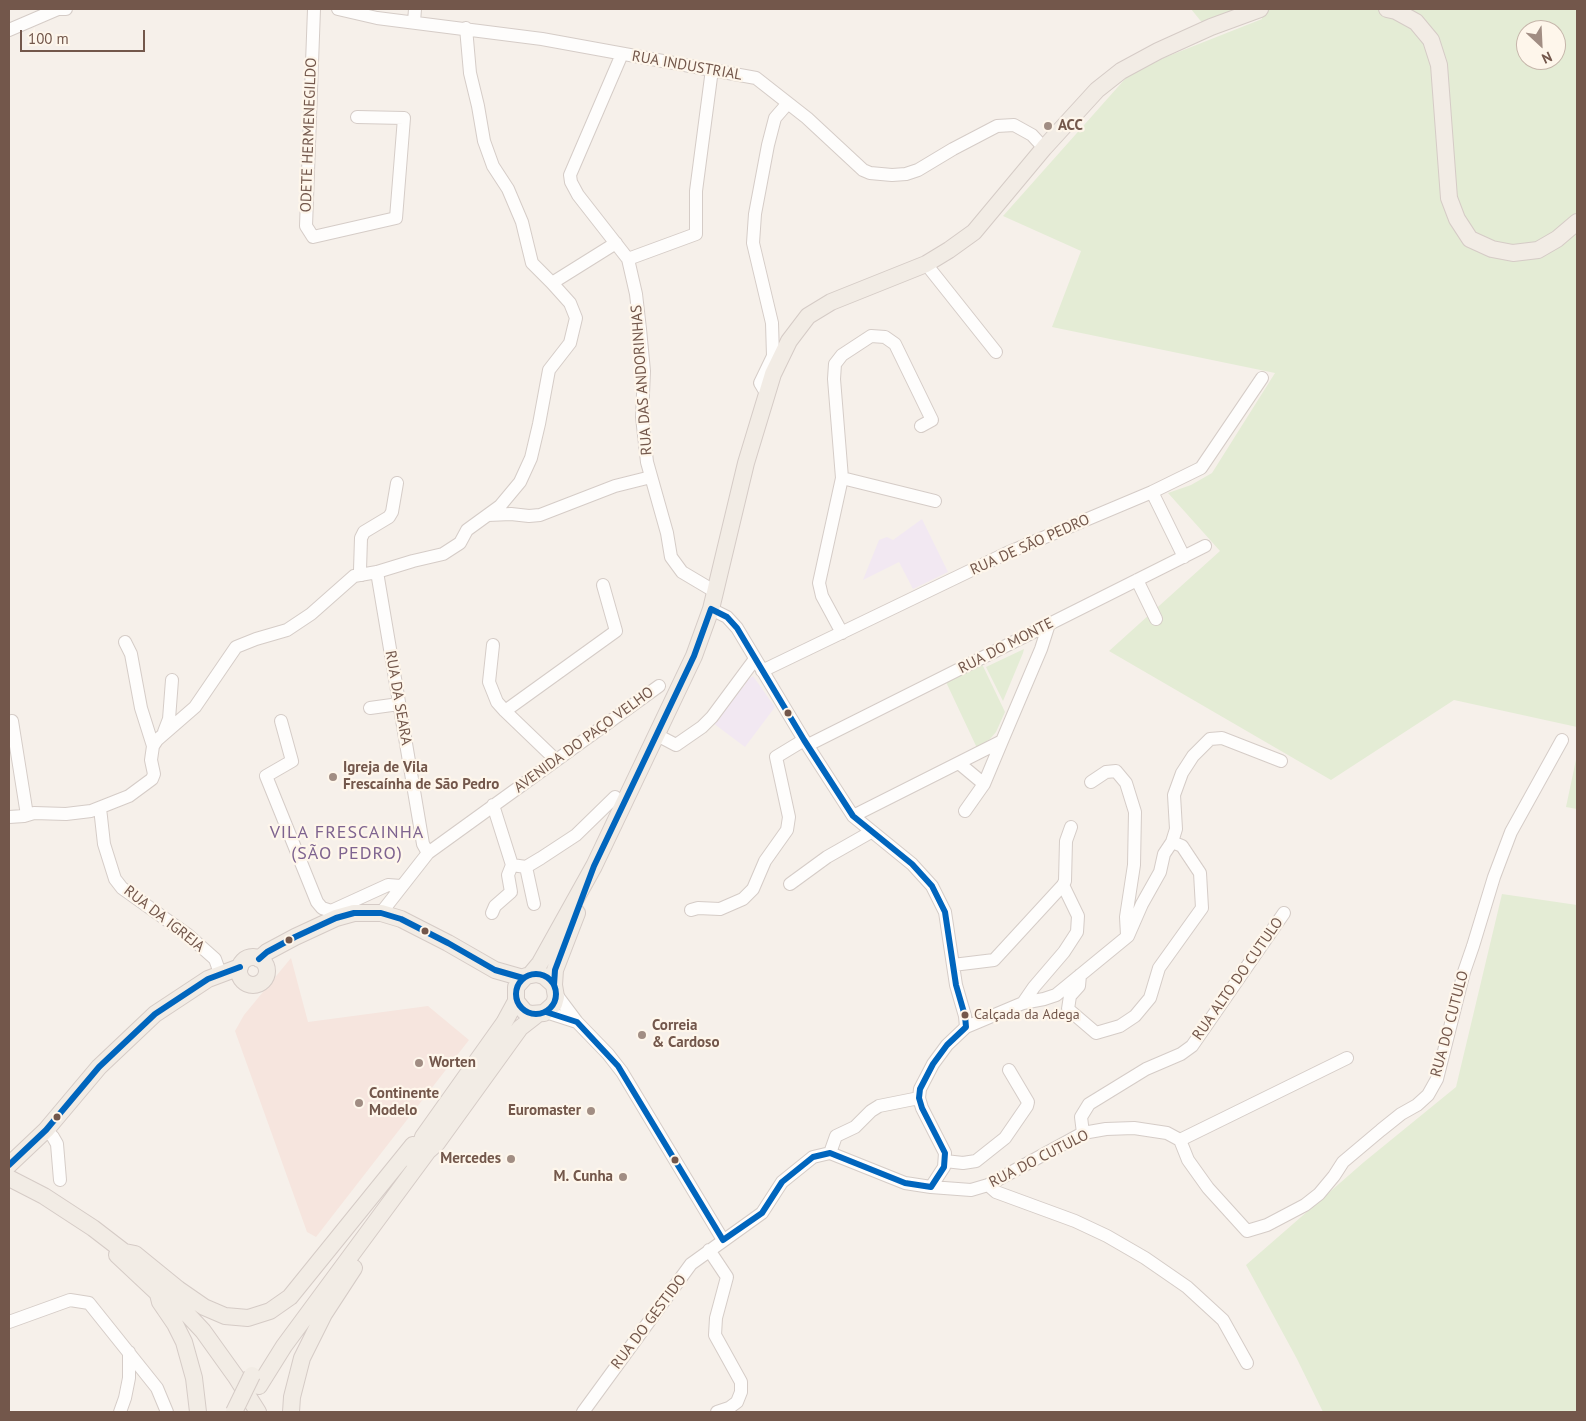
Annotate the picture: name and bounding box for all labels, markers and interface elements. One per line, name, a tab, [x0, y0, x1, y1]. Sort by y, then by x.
scale bar	[22, 20, 148, 52]
north arrow	[1516, 20, 1566, 70]
text: 100 m	[28, 29, 69, 48]
street label: RUA INDUSTRIAL	[630, 47, 744, 85]
text: N	[1539, 48, 1555, 68]
street label: ODETE HERMENEGILDO	[297, 57, 321, 213]
place label: ACC	[1058, 117, 1083, 135]
marker: ACC	[1042, 120, 1054, 132]
street label: RUA DAS ANDORINHAS	[628, 304, 656, 456]
street label: RUA DE SÃO PEDRO	[968, 511, 1092, 579]
street label: RUA DO MONTE	[956, 614, 1056, 678]
street label: RUA DA SEARA	[381, 649, 415, 747]
street label: AVENIDA DO PAÇO VELHO	[511, 683, 657, 797]
unlabelled marker	[783, 708, 793, 718]
place label: Igreja de Vila Frescaínha de São Pedro	[343, 759, 499, 794]
marker: Igreja de Vila Frescaínha de São Pedro	[327, 771, 339, 783]
district label: VILA FRESCAINHA (SÃO PEDRO)	[268, 822, 426, 864]
street label: RUA DA IGREJA	[120, 882, 208, 956]
street label: RUA ALTO DO CUTULO	[1189, 914, 1287, 1044]
unlabelled marker	[420, 926, 430, 936]
unlabelled marker	[284, 935, 294, 945]
street label: RUA DO CUTULO	[1427, 969, 1473, 1079]
place label: Calçada da Adega	[974, 1007, 1080, 1023]
marker: Calçada da Adega	[960, 1010, 970, 1020]
place label: Correia & Cardoso	[652, 1017, 719, 1052]
marker: Correia & Cardoso	[636, 1029, 648, 1041]
place label: Worten	[429, 1054, 476, 1072]
marker: Worten	[413, 1057, 425, 1069]
place label: Continente Modelo	[369, 1085, 439, 1120]
marker: Continente Modelo	[353, 1097, 365, 1109]
place label: Euromaster	[508, 1102, 581, 1120]
marker: Euromaster	[585, 1105, 597, 1117]
unlabelled marker	[52, 1112, 62, 1122]
street label: RUA DO CUTULO	[986, 1126, 1092, 1192]
place label: Mercedes	[440, 1150, 501, 1168]
marker: Mercedes	[505, 1153, 517, 1165]
unlabelled marker	[670, 1155, 680, 1165]
place label: M. Cunha	[553, 1168, 613, 1186]
marker: M. Cunha	[617, 1171, 629, 1183]
street label: RUA DO GESTIDO	[608, 1271, 690, 1373]

